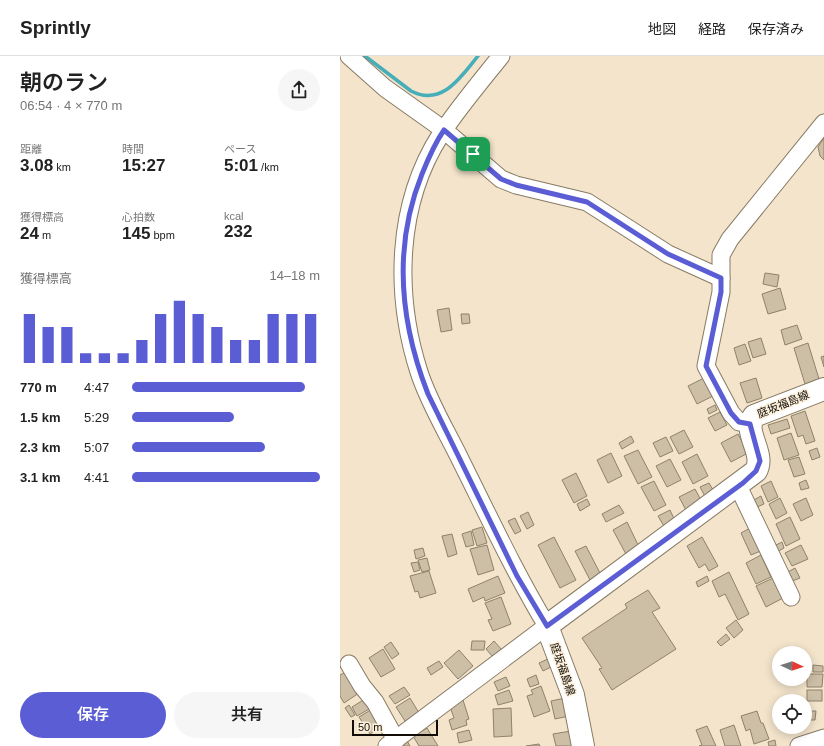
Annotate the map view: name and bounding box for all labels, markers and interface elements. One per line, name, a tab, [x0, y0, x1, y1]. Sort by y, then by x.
text: Sprintly	[20, 17, 91, 38]
text: 地図	[648, 21, 676, 37]
text: 経路	[698, 21, 726, 37]
text: 保存済み	[748, 21, 804, 37]
button: share	[278, 69, 320, 111]
text: 朝のラン	[20, 70, 108, 95]
text: 06:54 · 4 × 770 m	[20, 98, 122, 113]
pin	[456, 137, 490, 171]
text: 距離	[20, 143, 42, 155]
text: 時間	[122, 143, 144, 155]
text: ペース	[224, 143, 256, 155]
icon: arrive	[462, 143, 484, 165]
text: 3.08	[20, 156, 53, 175]
text: 15:27	[122, 156, 165, 175]
text: 5:01	[224, 156, 258, 175]
text: km	[53, 161, 71, 173]
text: /km	[258, 161, 279, 173]
text: kcal	[224, 210, 244, 222]
text: 獲得標高	[20, 211, 64, 223]
text: 心拍数	[122, 211, 155, 223]
text: 232	[224, 222, 252, 241]
text: 24	[20, 224, 39, 243]
text: 145	[122, 224, 150, 243]
text: m	[39, 229, 51, 241]
text: bpm	[150, 229, 175, 241]
text: 14–18 m	[269, 268, 320, 283]
text: 獲得標高	[20, 271, 72, 286]
text: 770 m	[20, 380, 57, 395]
text: 4:47	[84, 380, 109, 395]
street label: 庭坂福島線	[755, 388, 811, 420]
text: 1.5 km	[20, 410, 60, 425]
text: 5:29	[84, 410, 109, 425]
text: 2.3 km	[20, 440, 60, 455]
text: 5:07	[84, 440, 109, 455]
text: 3.1 km	[20, 470, 60, 485]
text: 4:41	[84, 470, 109, 485]
street label: 庭坂福島線	[548, 641, 578, 697]
north arrow	[772, 646, 812, 686]
map controls	[772, 646, 812, 734]
button: 保存	[20, 692, 166, 738]
button: 共有	[174, 692, 320, 738]
button: locate	[772, 694, 812, 734]
scale bar	[352, 718, 438, 737]
text: 50 m	[358, 721, 382, 733]

